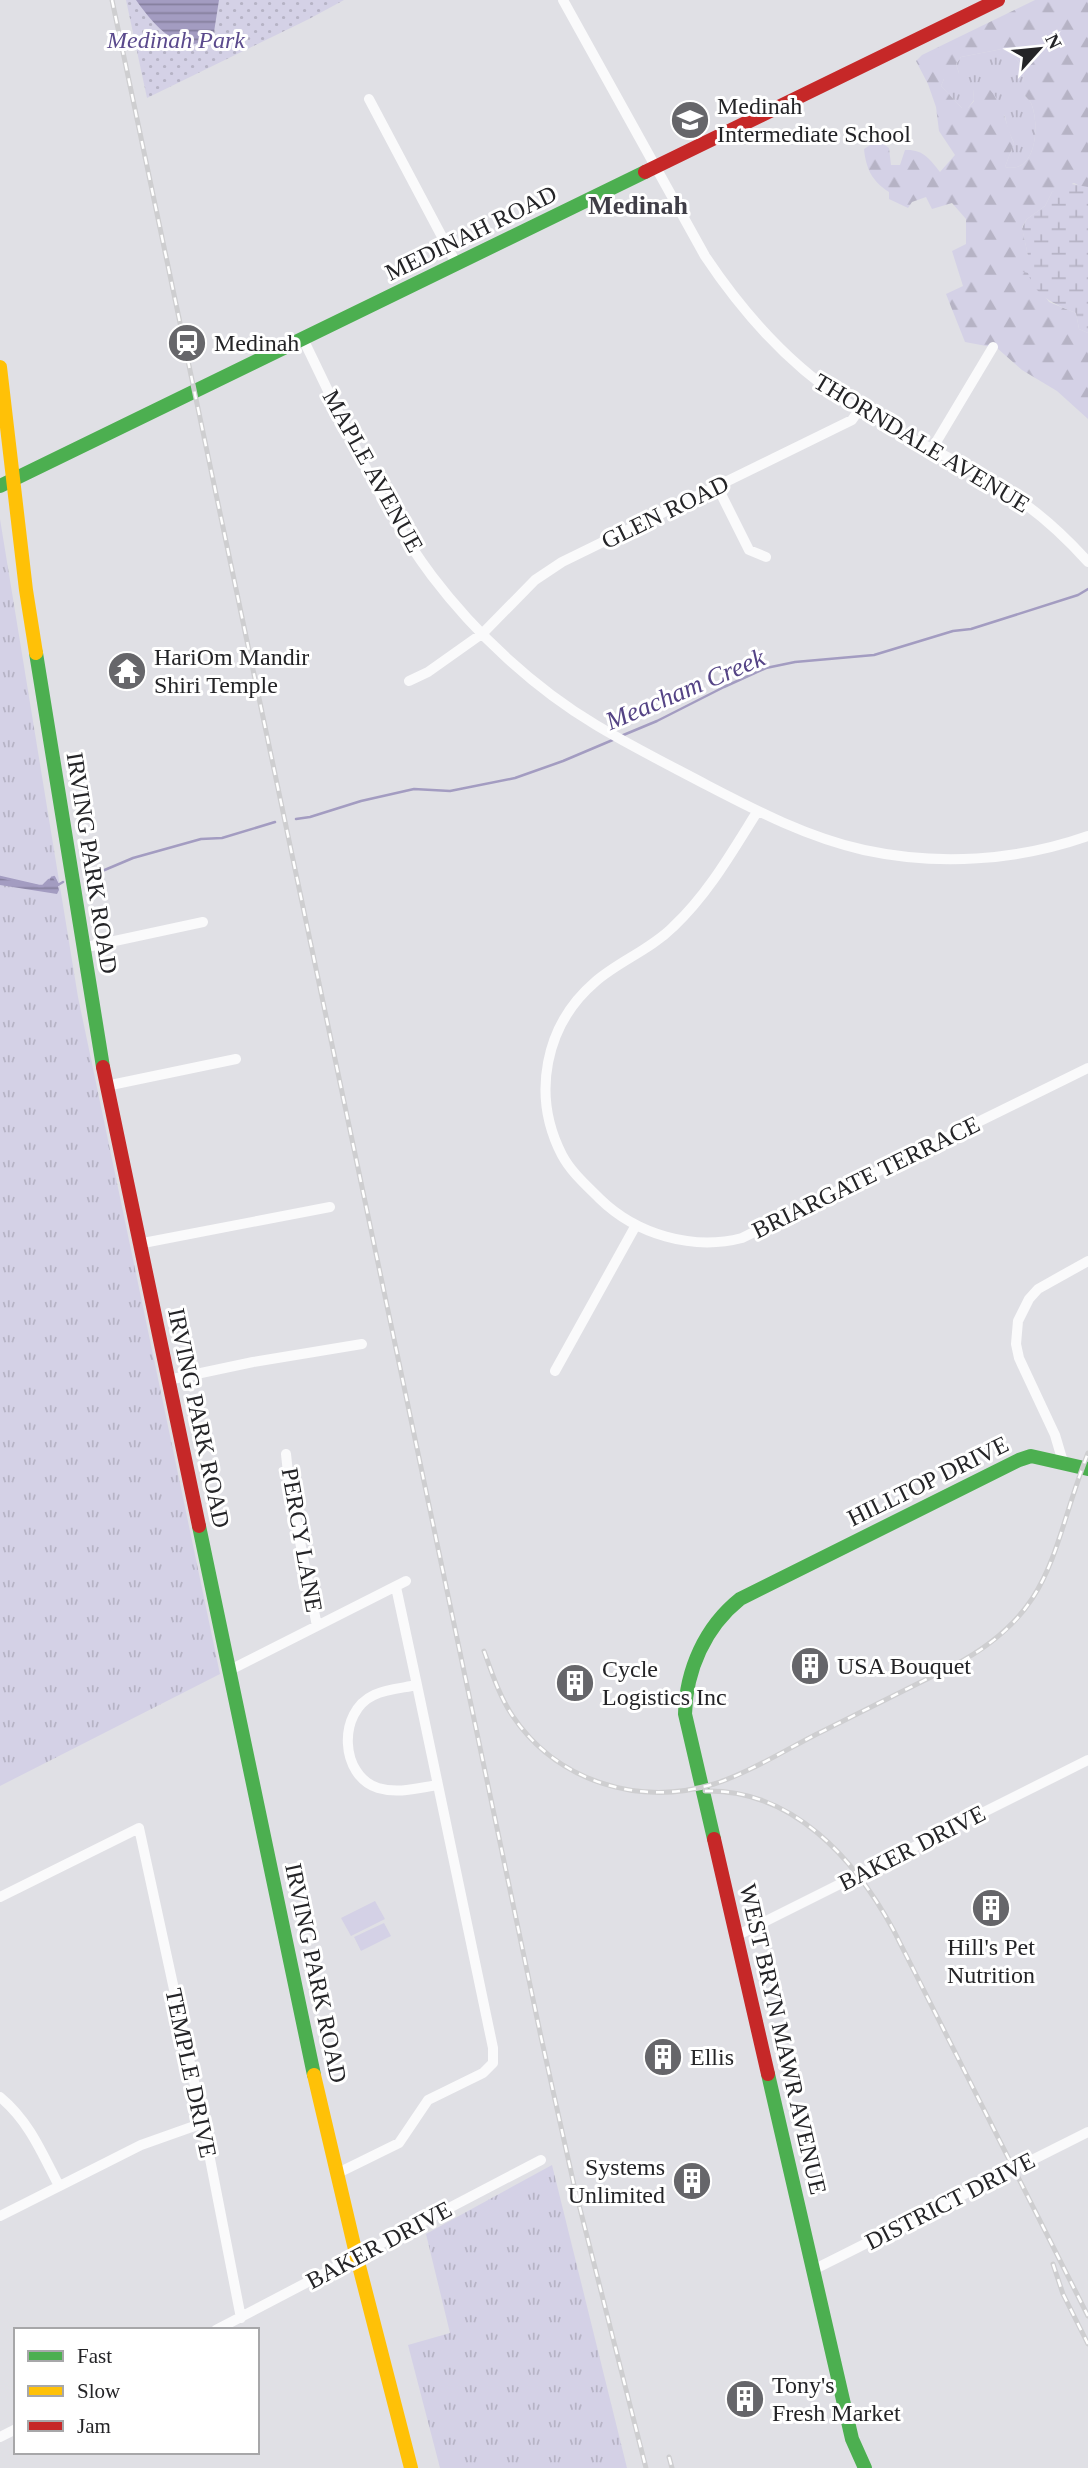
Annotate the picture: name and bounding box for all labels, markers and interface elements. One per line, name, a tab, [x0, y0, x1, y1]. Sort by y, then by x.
north arrow	[1004, 14, 1074, 84]
park label: Medinah Park	[106, 27, 245, 53]
text: N	[1041, 31, 1066, 53]
place label: Medinah Intermediate School	[717, 93, 911, 147]
school or university icon: Medinah Intermediate School	[669, 99, 711, 141]
street label: MEDINAH ROAD	[381, 180, 561, 286]
district label: Medinah	[588, 191, 688, 220]
station icon: Medinah	[166, 322, 208, 364]
place label: Medinah	[214, 330, 299, 356]
street label: THORNDALE AVENUE	[809, 368, 1035, 518]
street label: MAPLE AVENUE	[318, 385, 428, 557]
street label: GLEN ROAD	[597, 470, 733, 554]
water label: Meacham Creek	[600, 643, 770, 736]
place label: HariOm Mandir Shiri Temple	[154, 644, 309, 698]
temple icon: HariOm Mandir Shiri Temple	[106, 650, 148, 692]
street label: IRVING PARK ROAD	[62, 750, 122, 976]
street label: BRIARGATE TERRACE	[748, 1111, 984, 1243]
street label: IRVING PARK ROAD	[163, 1306, 235, 1530]
street label: HILLTOP DRIVE	[843, 1431, 1013, 1531]
street label: PERCY LANE	[276, 1466, 328, 1614]
building icon: USA Bouquet	[789, 1645, 831, 1687]
place label: USA Bouquet	[837, 1653, 971, 1679]
place label: Cycle Logistics Inc	[602, 1656, 727, 1710]
building icon: Cycle Logistics Inc	[554, 1662, 596, 1704]
street label: BAKER DRIVE	[835, 1800, 989, 1896]
street label: IRVING PARK ROAD	[280, 1861, 352, 2085]
street label: WEST BRYN MAWR AVENUE	[735, 1881, 831, 2197]
building icon: Hill's Pet Nutrition	[970, 1887, 1012, 1929]
place label: Hill's Pet Nutrition	[947, 1934, 1035, 1988]
street label: TEMPLE DRIVE	[160, 1986, 222, 2160]
building icon: Ellis	[642, 2036, 684, 2078]
place label: Ellis	[690, 2044, 734, 2070]
street label: DISTRICT DRIVE	[861, 2147, 1039, 2255]
place label: Systems Unlimited	[568, 2154, 665, 2208]
building icon: Systems Unlimited	[671, 2160, 713, 2202]
street label: BAKER DRIVE	[302, 2196, 456, 2294]
legend	[14, 2328, 259, 2454]
text: Fast	[77, 2344, 112, 2368]
place label: Tony's Fresh Market	[772, 2372, 901, 2426]
building icon: Tony's Fresh Market	[724, 2378, 766, 2420]
text: Slow	[77, 2379, 121, 2403]
text: Jam	[77, 2414, 111, 2438]

